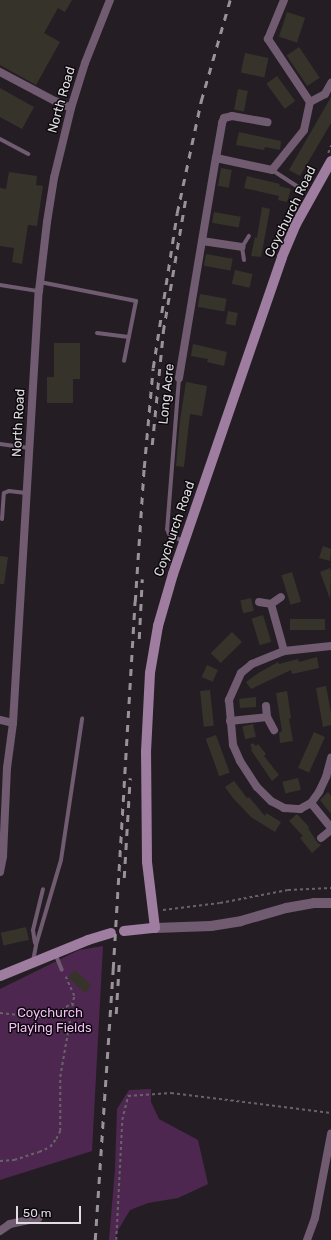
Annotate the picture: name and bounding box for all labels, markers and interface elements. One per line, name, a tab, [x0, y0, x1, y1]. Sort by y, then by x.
street label: North Road	[45, 65, 79, 135]
street label: Coychurch Road	[262, 164, 320, 260]
street label: Long Acre	[156, 363, 178, 425]
street label: North Road	[9, 388, 29, 458]
street label: Coychurch Road	[151, 479, 199, 579]
park label: Coychurch Playing Fields	[8, 1006, 92, 1037]
scale bar	[18, 1198, 83, 1224]
text: 50 m	[23, 1206, 51, 1220]

